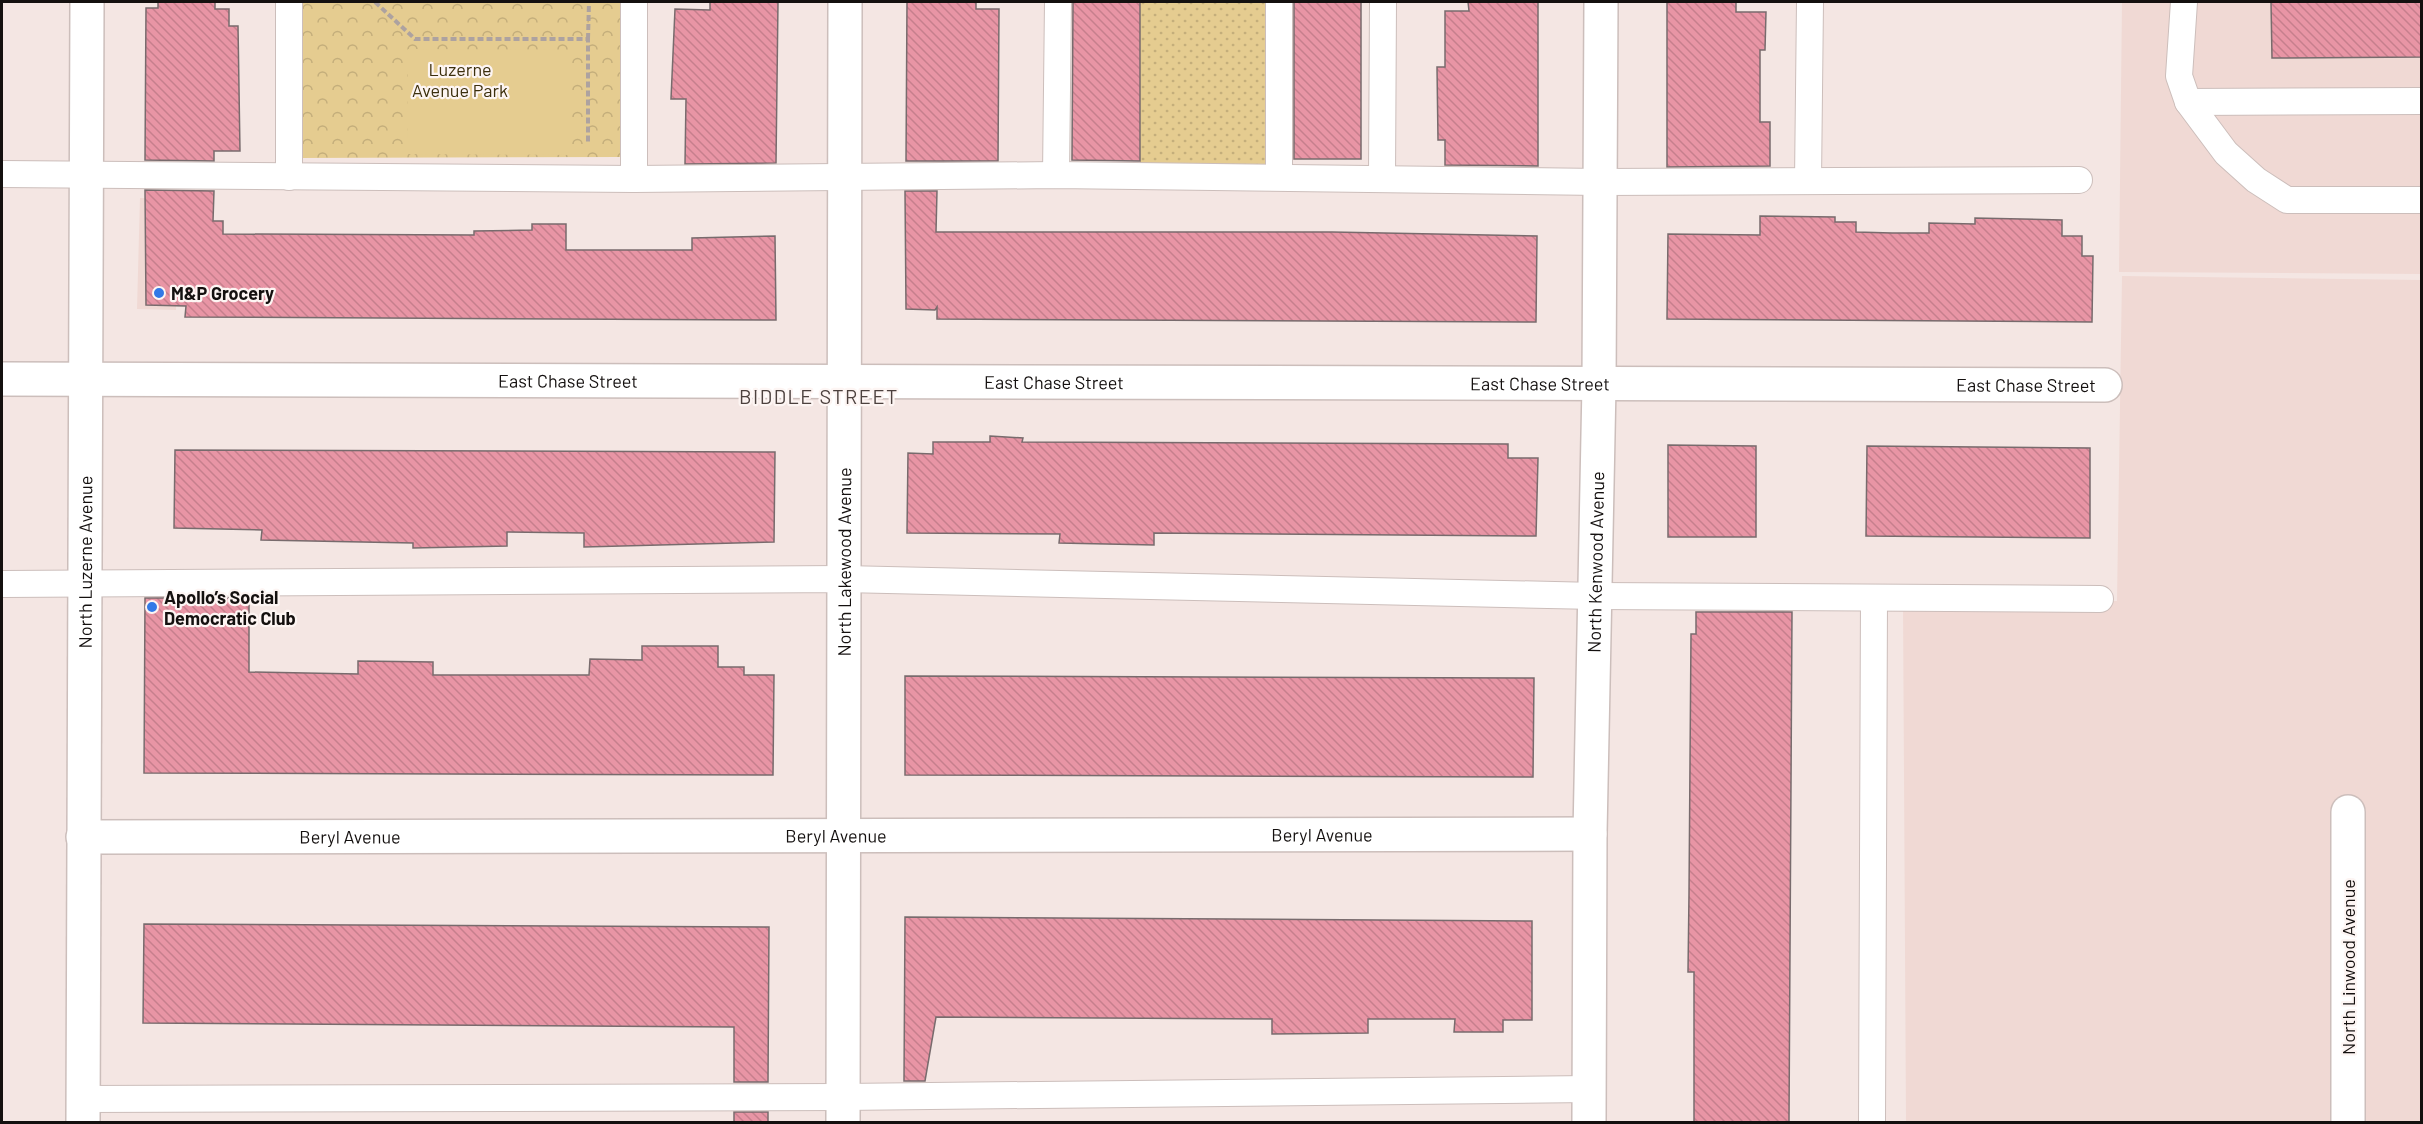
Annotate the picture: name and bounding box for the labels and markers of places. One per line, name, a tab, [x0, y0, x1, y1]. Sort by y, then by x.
place label: M&P Grocery	[171, 282, 274, 304]
marker: M&P Grocery	[152, 286, 166, 300]
place label: Apollo’s Social Democratic Club	[164, 586, 296, 629]
marker: Apollo’s Social Democratic Club	[145, 600, 159, 614]

